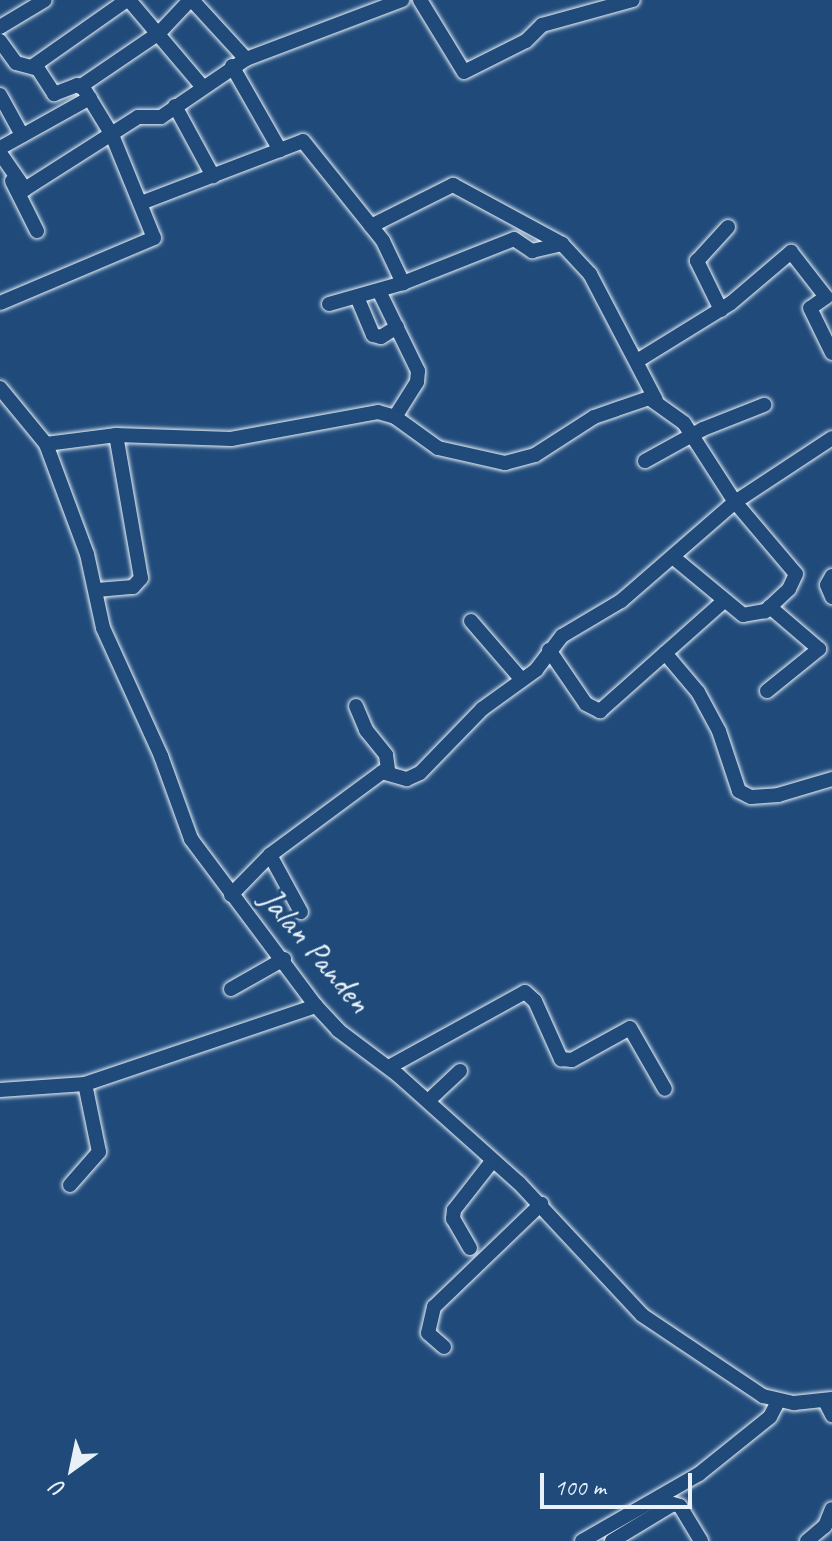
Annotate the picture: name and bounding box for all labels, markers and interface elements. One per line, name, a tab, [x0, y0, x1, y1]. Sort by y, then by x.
street label: Jalan Panden	[251, 879, 381, 1021]
north arrow	[32, 1429, 112, 1509]
scale bar	[544, 1457, 696, 1507]
text: 100 m	[554, 1472, 606, 1502]
text: U	[47, 1475, 71, 1504]

